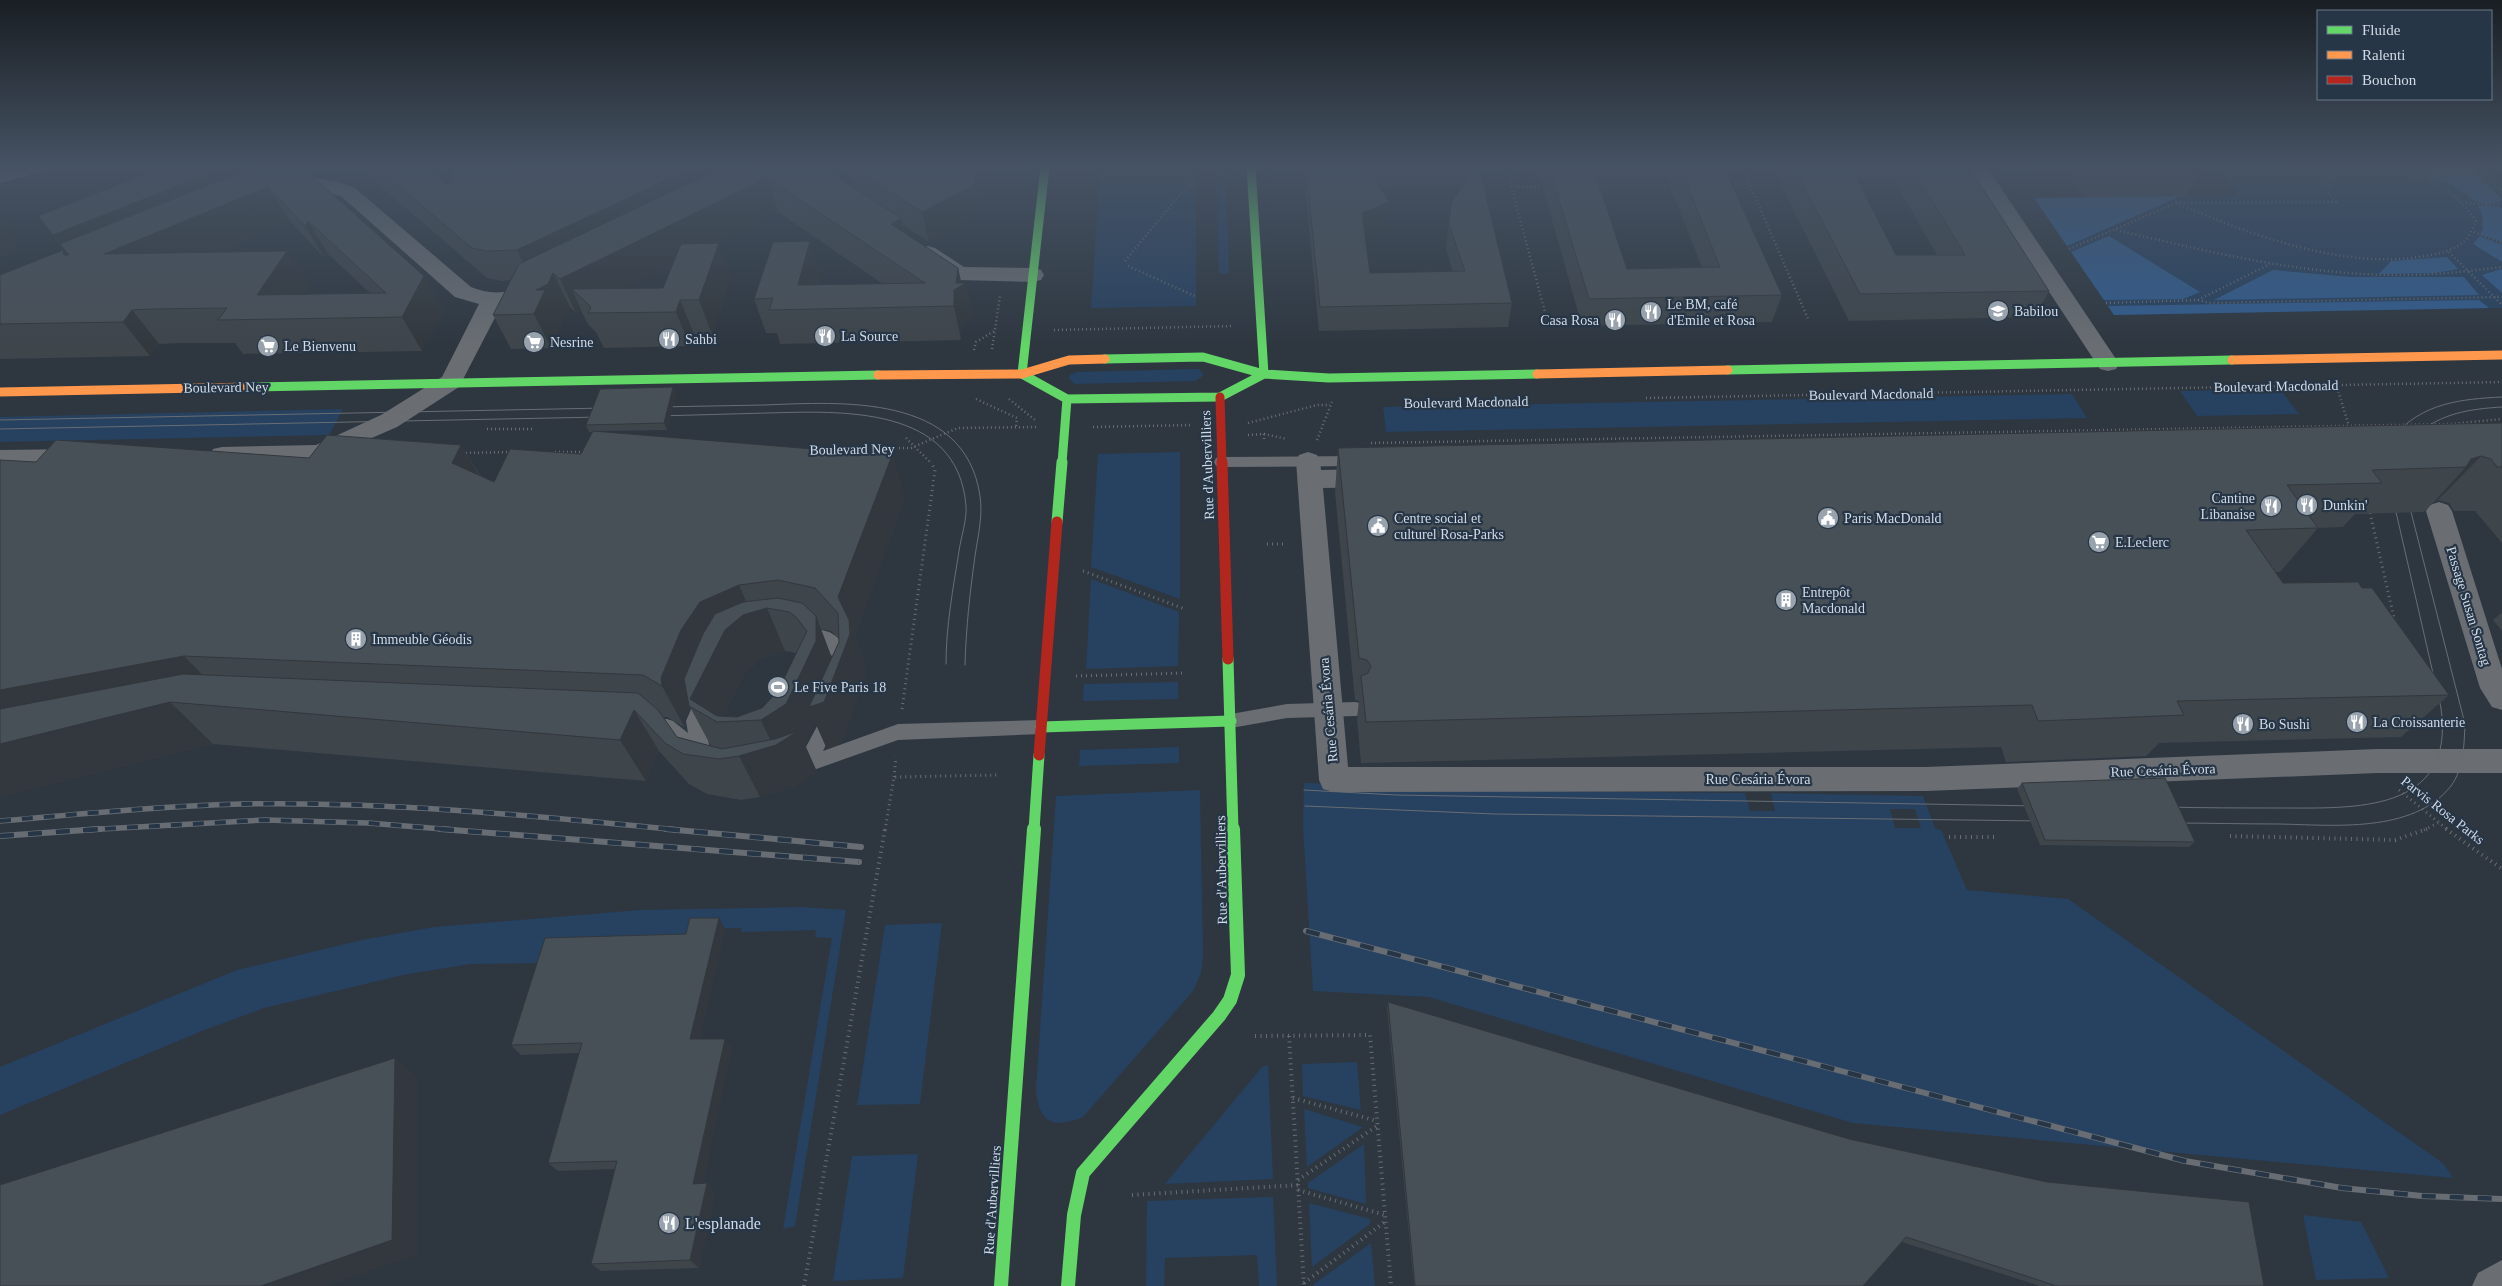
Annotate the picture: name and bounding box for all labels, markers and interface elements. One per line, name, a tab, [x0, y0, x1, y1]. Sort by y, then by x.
legend	[2317, 10, 2492, 100]
text: Fluide	[2362, 22, 2401, 38]
text: Ralenti	[2362, 47, 2405, 63]
text: Bouchon	[2362, 72, 2417, 88]
place label: Le BM, café d'Emile et Rosa	[1667, 297, 1756, 328]
school or university icon: Babilou	[1986, 299, 2010, 323]
restaurant icon: Le BM, café d'Emile et Rosa	[1639, 300, 1663, 324]
place label: Babilou	[2014, 304, 2058, 319]
restaurant icon: Casa Rosa	[1603, 308, 1627, 332]
place label: Casa Rosa	[1540, 313, 1600, 328]
restaurant icon: La Source	[813, 324, 837, 348]
restaurant icon: Sahbi	[657, 327, 681, 351]
place label: La Source	[841, 329, 898, 344]
supermarket icon: Nesrine	[522, 330, 546, 354]
place label: Sahbi	[685, 332, 717, 347]
supermarket icon: Le Bienvenu	[256, 334, 280, 358]
place label: Nesrine	[550, 335, 594, 350]
place label: Le Bienvenu	[284, 339, 356, 354]
street label: Boulevard Macdonald	[2213, 378, 2339, 395]
street label: Boulevard Ney	[183, 379, 269, 396]
street label: Boulevard Macdonald	[1808, 386, 1934, 403]
street label: Boulevard Macdonald	[1403, 394, 1529, 411]
street label: Rue d'Aubervilliers	[1198, 410, 1217, 520]
street label: Boulevard Ney	[809, 441, 895, 458]
place label: Cantine Libanaise	[2201, 491, 2255, 522]
restaurant icon: Dunkin'	[2295, 493, 2319, 517]
restaurant icon: Cantine Libanaise	[2259, 494, 2283, 518]
place label: Dunkin'	[2323, 498, 2368, 513]
public building icon: Paris MacDonald	[1816, 506, 1840, 530]
place label: Centre social et culturel Rosa-Parks	[1394, 511, 1504, 542]
place label: Paris MacDonald	[1844, 511, 1942, 526]
public building icon: Centre social et culturel Rosa-Parks	[1366, 514, 1390, 538]
supermarket icon: E.Leclerc	[2087, 530, 2111, 554]
place label: E.Leclerc	[2115, 535, 2169, 550]
street label: Passage Susan Sontag	[2443, 545, 2494, 667]
place label: Entrepôt Macdonald	[1802, 585, 1865, 616]
building icon: Entrepôt Macdonald	[1774, 588, 1798, 612]
building icon: Immeuble Géodis	[344, 627, 368, 651]
place label: Immeuble Géodis	[372, 632, 472, 647]
street label: Rue Cesária Évora	[1315, 656, 1341, 763]
sports icon: Le Five Paris 18	[766, 675, 790, 699]
place label: Le Five Paris 18	[794, 680, 886, 695]
restaurant icon: La Croissanterie	[2345, 710, 2369, 734]
restaurant icon: Bo Sushi	[2231, 712, 2255, 736]
place label: La Croissanterie	[2373, 715, 2465, 730]
place label: Bo Sushi	[2259, 717, 2310, 732]
street label: Rue Cesária Évora	[2110, 760, 2217, 780]
street label: Rue Cesária Évora	[1706, 771, 1811, 787]
street label: Parvis Rosa Parks	[2398, 773, 2487, 847]
street label: Rue d'Aubervilliers	[1213, 815, 1230, 925]
street label: Rue d'Aubervilliers	[981, 1145, 1004, 1255]
restaurant icon: L'esplanade	[657, 1211, 681, 1235]
place label: L'esplanade	[685, 1215, 761, 1233]

